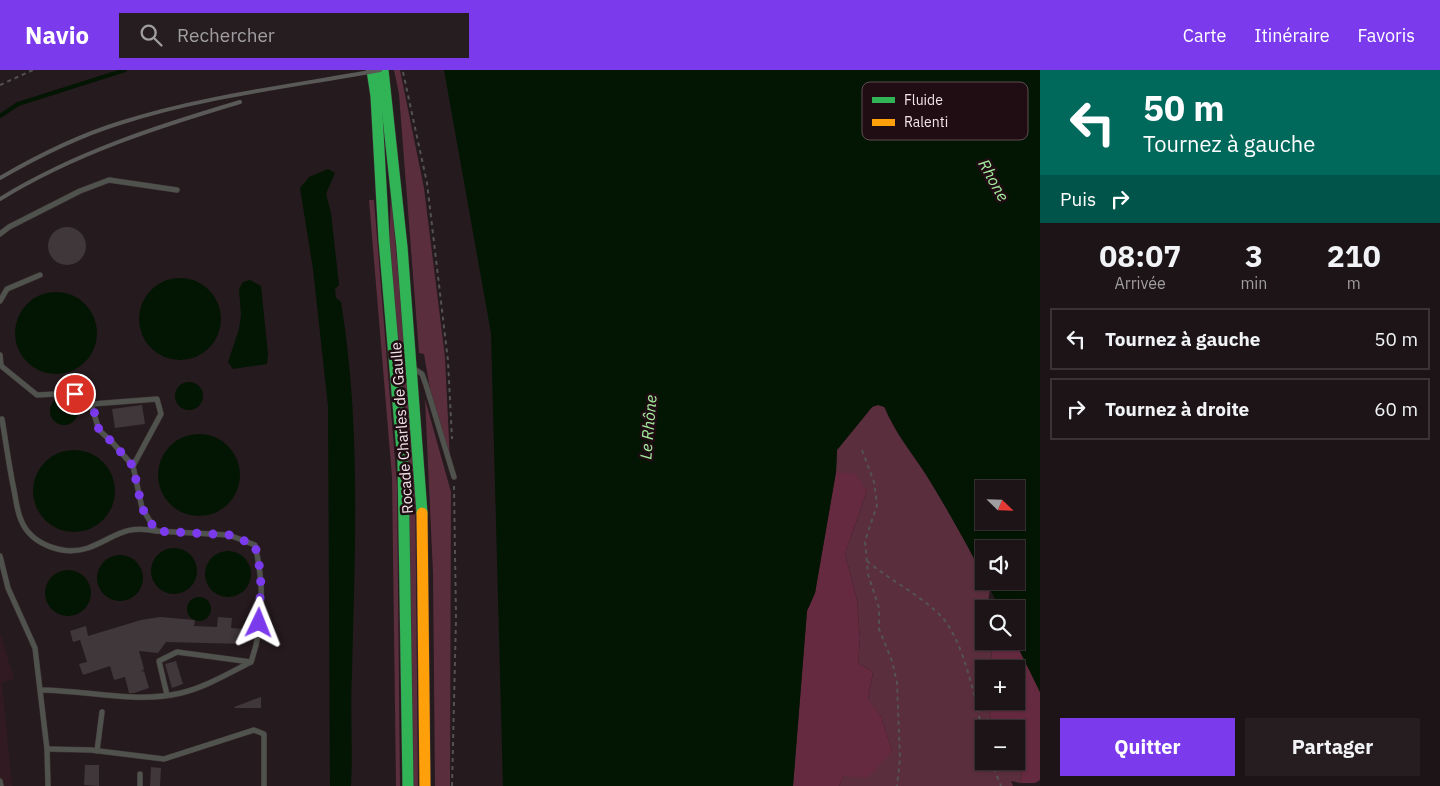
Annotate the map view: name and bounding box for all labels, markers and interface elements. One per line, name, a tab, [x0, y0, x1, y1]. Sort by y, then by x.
search box	[119, 13, 469, 58]
text: Navio	[25, 19, 89, 51]
icon: search	[137, 21, 165, 49]
text: Rechercher	[177, 23, 275, 47]
text: Carte	[1183, 24, 1226, 47]
text: Itinéraire	[1254, 24, 1330, 47]
text: Favoris	[1358, 24, 1415, 47]
legend	[862, 82, 1028, 140]
text: 50 m	[1143, 85, 1225, 131]
icon: left	[1060, 90, 1125, 155]
text: Fluide	[904, 91, 943, 109]
text: Ralenti	[904, 113, 948, 131]
text: Tournez à gauche	[1143, 129, 1315, 158]
water label: Rhone	[974, 155, 1014, 205]
icon: right	[1106, 185, 1134, 213]
text: Puis	[1060, 187, 1096, 211]
text: 08:07	[1099, 236, 1181, 275]
text: 3	[1245, 236, 1263, 275]
text: 210	[1327, 236, 1381, 275]
text: Arrivée	[1115, 273, 1166, 293]
text: min	[1240, 273, 1267, 293]
text: m	[1347, 273, 1361, 293]
icon: left	[1062, 325, 1090, 353]
text: Tournez à gauche	[1105, 327, 1261, 351]
text: 50 m	[1374, 327, 1418, 351]
street label: Rocade Charles de Gaulle	[386, 342, 417, 515]
pin	[54, 373, 96, 415]
icon: arrive	[61, 380, 89, 408]
water label: Le Rhône	[635, 394, 661, 460]
icon: right	[1062, 395, 1090, 423]
text: Tournez à droite	[1105, 397, 1249, 421]
text: 60 m	[1374, 397, 1418, 421]
north arrow	[975, 480, 1025, 530]
map controls	[975, 480, 1025, 770]
button: sound	[975, 540, 1025, 590]
position arrow	[232, 596, 284, 648]
button: search	[975, 600, 1025, 650]
button: +	[975, 660, 1025, 710]
button: Quitter	[1060, 718, 1235, 776]
button: Partager	[1245, 718, 1420, 776]
button: −	[975, 720, 1025, 770]

